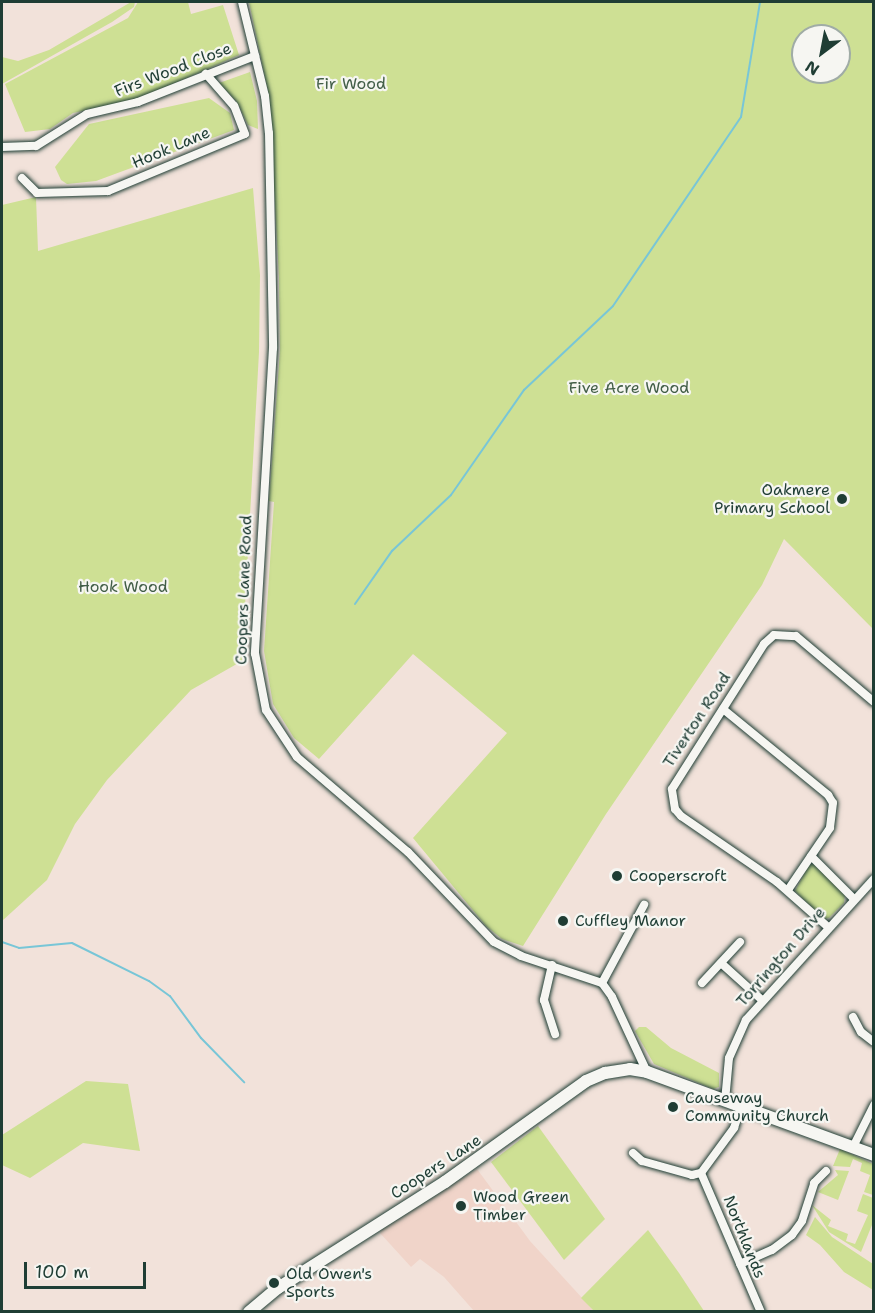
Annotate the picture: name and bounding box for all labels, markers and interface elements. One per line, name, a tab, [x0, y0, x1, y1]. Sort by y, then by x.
north arrow	[791, 24, 851, 84]
street label: Firs Wood Close	[112, 39, 234, 101]
text: N	[801, 56, 823, 80]
park label: Fir Wood	[316, 74, 386, 94]
street label: Hook Lane	[129, 123, 213, 173]
park label: Five Acre Wood	[569, 378, 689, 398]
place label: Oakmere Primary School	[714, 480, 830, 518]
marker: Oakmere Primary School	[835, 492, 849, 506]
street label: Coopers Lane Road	[232, 515, 256, 665]
park label: Hook Wood	[78, 577, 168, 597]
street label: Tiverton Road	[659, 669, 735, 771]
place label: Cooperscroft	[629, 866, 727, 886]
marker: Cooperscroft	[610, 869, 624, 883]
street label: Torrington Drive	[732, 903, 830, 1011]
place label: Cuffley Manor	[575, 911, 686, 931]
marker: Cuffley Manor	[556, 914, 570, 928]
place label: Causeway Community Church	[685, 1088, 829, 1126]
marker: Causeway Community Church	[666, 1100, 680, 1114]
street label: Coopers Lane	[387, 1131, 485, 1203]
place label: Wood Green Timber	[473, 1187, 569, 1225]
street label: Northlands	[719, 1193, 769, 1281]
marker: Wood Green Timber	[454, 1199, 468, 1213]
scale bar	[27, 1250, 148, 1288]
text: 100 m	[35, 1260, 89, 1284]
place label: Old Owen's Sports	[286, 1264, 372, 1302]
marker: Old Owen's Sports	[267, 1276, 281, 1290]

